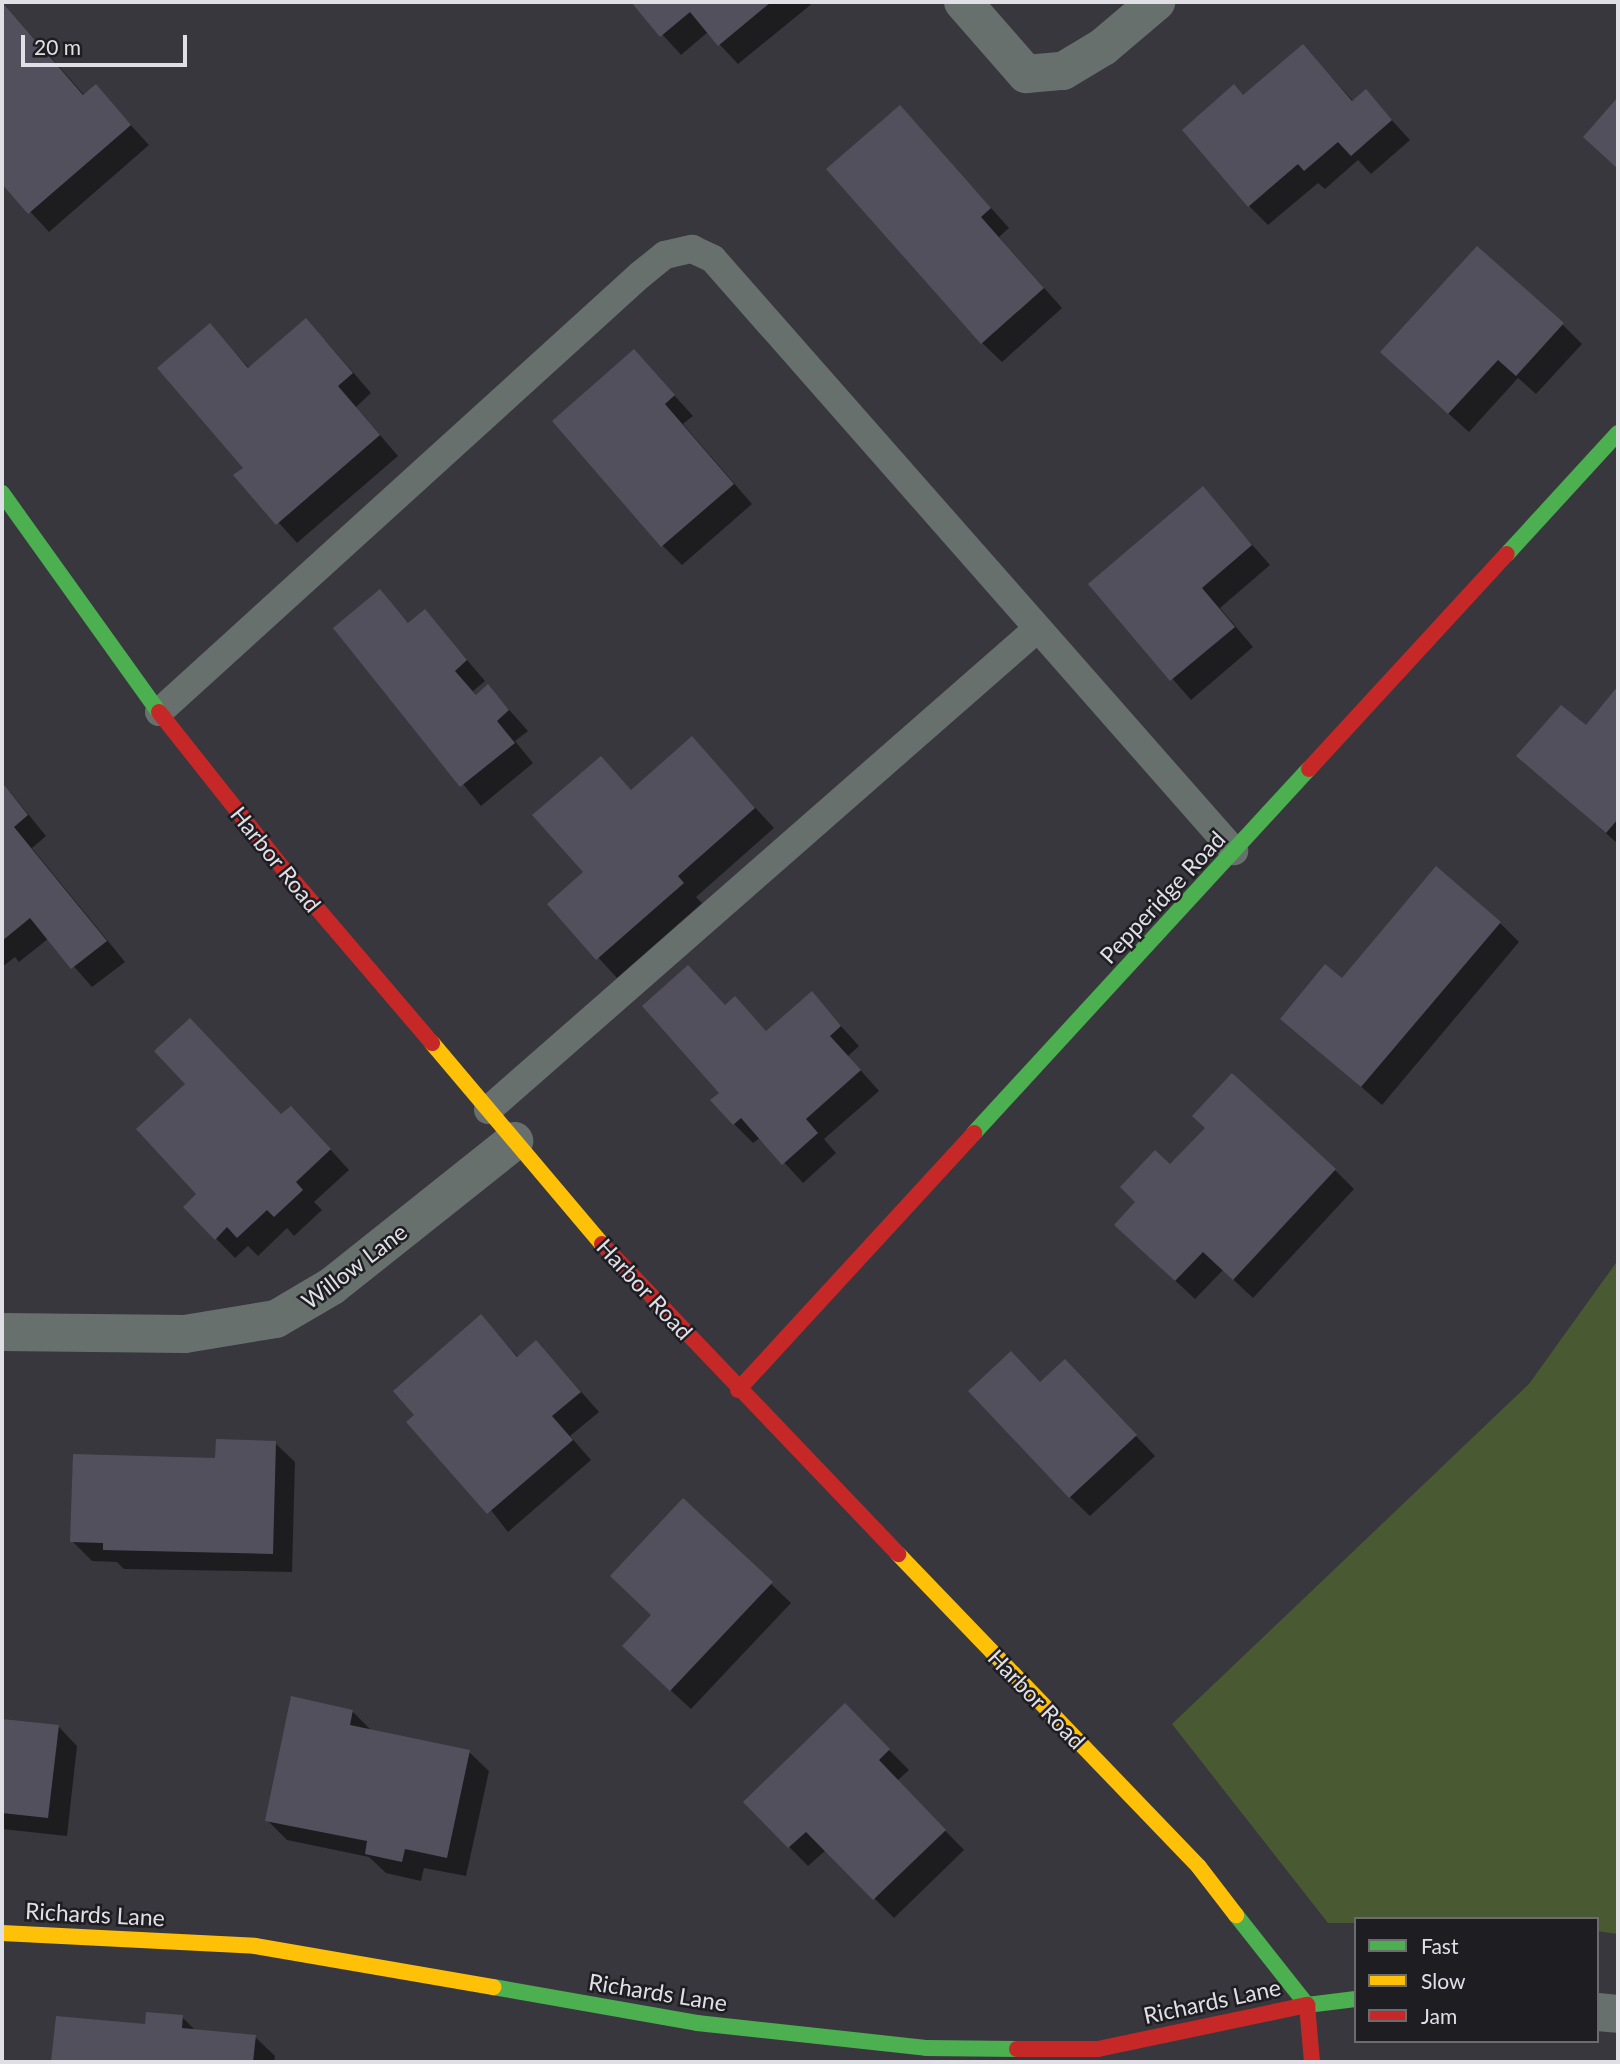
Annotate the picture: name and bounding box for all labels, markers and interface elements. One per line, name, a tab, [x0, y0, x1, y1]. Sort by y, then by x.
scale bar	[24, 21, 191, 65]
text: 20 m	[34, 34, 81, 59]
street label: Harbor Road	[225, 800, 327, 918]
street label: Pepperidge Road	[1094, 825, 1230, 969]
street label: Willow Lane	[296, 1217, 412, 1315]
street label: Harbor Road	[591, 1233, 699, 1345]
street label: Harbor Road	[983, 1643, 1091, 1755]
street label: Richards Lane	[24, 1897, 166, 1931]
legend	[1354, 1917, 1599, 2043]
text: Fast	[1421, 1933, 1458, 1958]
street label: Richards Lane	[587, 1967, 729, 2017]
text: Slow	[1421, 1968, 1465, 1993]
street label: Richards Lane	[1141, 1973, 1283, 2029]
text: Jam	[1421, 2003, 1457, 2028]

